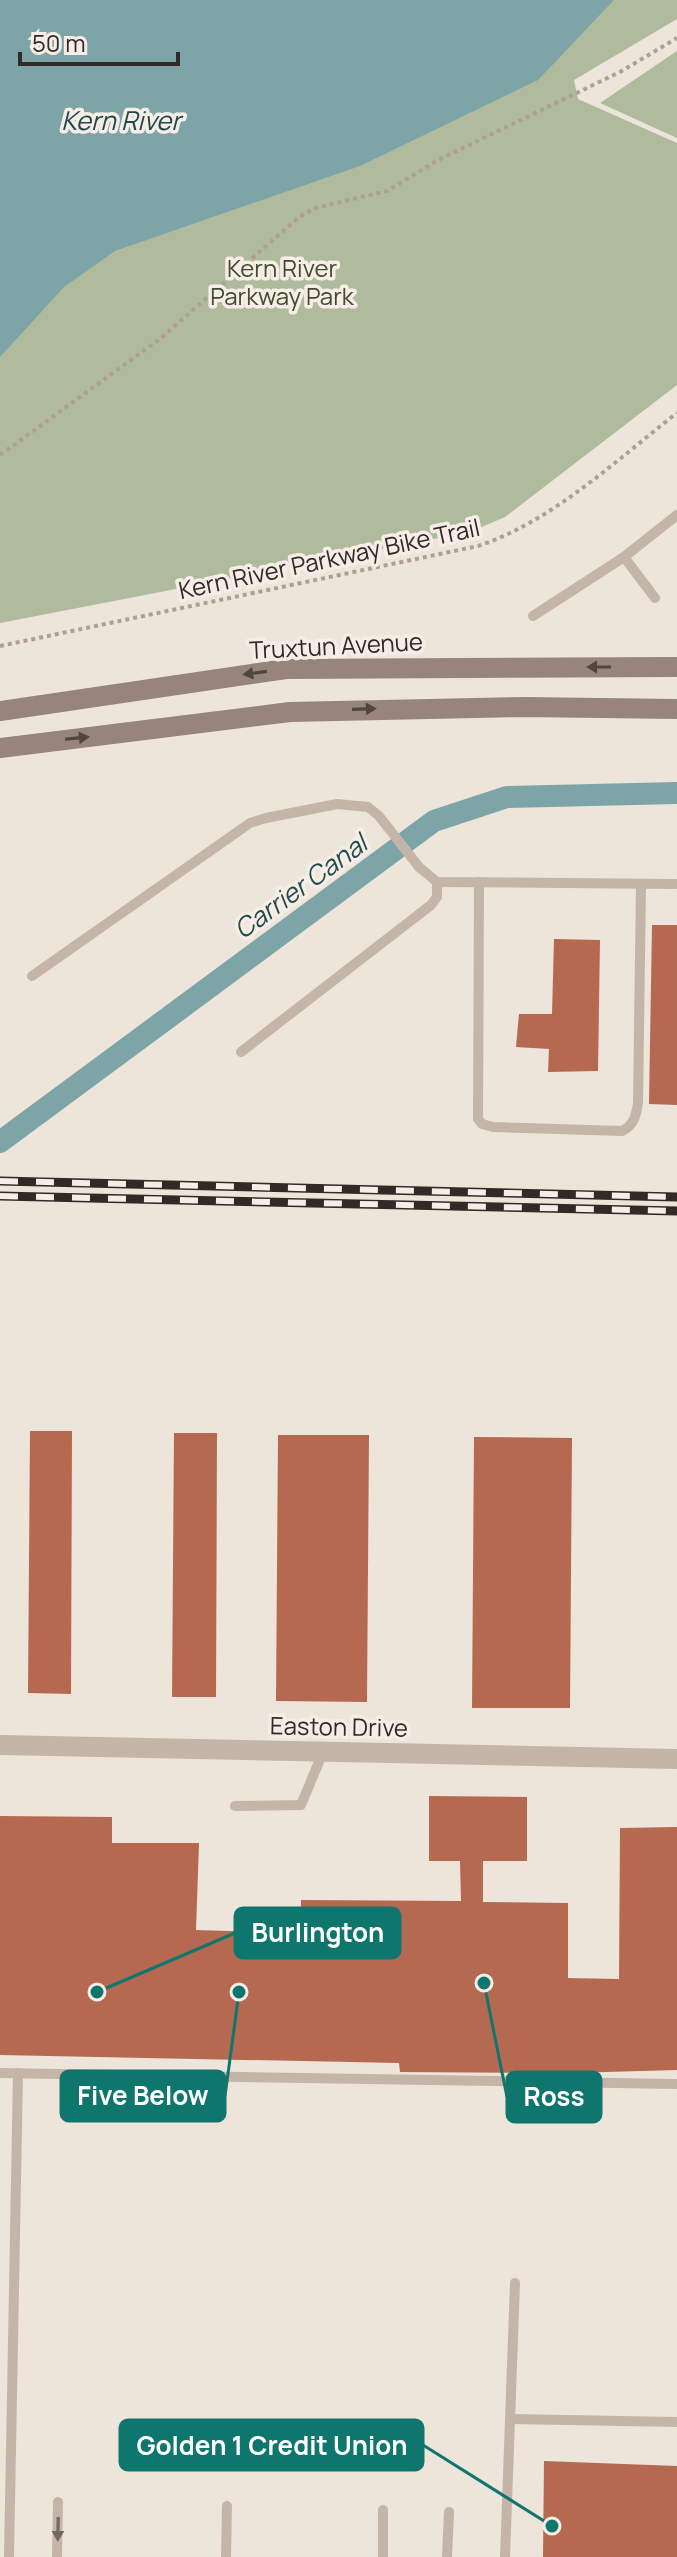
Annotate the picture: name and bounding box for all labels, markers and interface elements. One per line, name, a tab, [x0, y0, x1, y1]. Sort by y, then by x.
scale bar	[20, 16, 178, 66]
text: 50 m	[32, 26, 86, 59]
water label: Kern River	[61, 102, 184, 138]
park label: Kern River Parkway Park	[210, 251, 355, 312]
street label: Kern River Parkway Bike Trail	[175, 510, 483, 606]
street label: Truxtun Avenue	[248, 624, 424, 666]
one-way arrow	[586, 661, 611, 673]
one-way arrow	[242, 667, 267, 680]
one-way arrow	[352, 703, 377, 716]
one-way arrow	[65, 731, 90, 744]
water label: Carrier Canal	[226, 824, 376, 947]
street label: Easton Drive	[270, 1708, 408, 1744]
callout: Burlington	[235, 1908, 400, 1958]
text: Burlington	[252, 1914, 384, 1950]
callout: Five Below	[61, 2071, 225, 2121]
callout: Ross	[507, 2072, 601, 2122]
text: Five Below	[77, 2077, 209, 2113]
text: Ross	[523, 2078, 585, 2114]
callout: Golden 1 Credit Union	[120, 2420, 423, 2470]
text: Golden 1 Credit Union	[136, 2427, 408, 2463]
one-way arrow	[51, 2517, 64, 2542]

